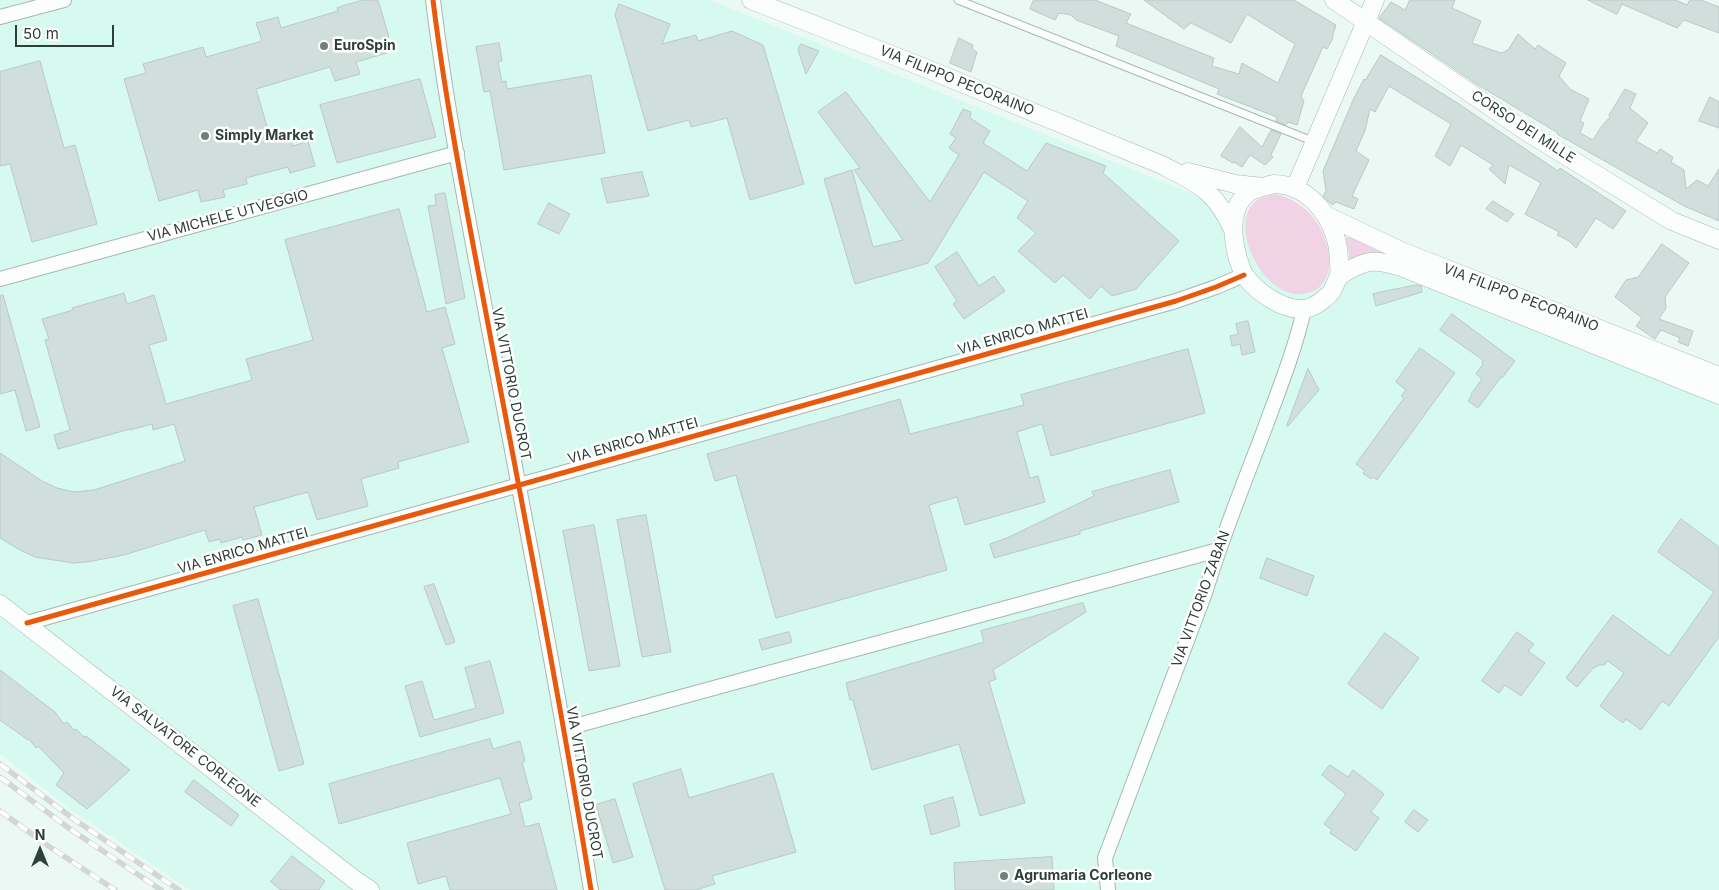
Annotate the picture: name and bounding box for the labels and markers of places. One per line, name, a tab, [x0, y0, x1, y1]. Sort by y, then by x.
place label: EuroSpin	[334, 38, 396, 54]
marker: EuroSpin	[318, 40, 330, 52]
place label: Simply Market	[215, 128, 314, 144]
marker: Simply Market	[199, 130, 211, 142]
place label: Agrumaria Corleone	[1014, 868, 1152, 884]
marker: Agrumaria Corleone	[998, 870, 1010, 882]

